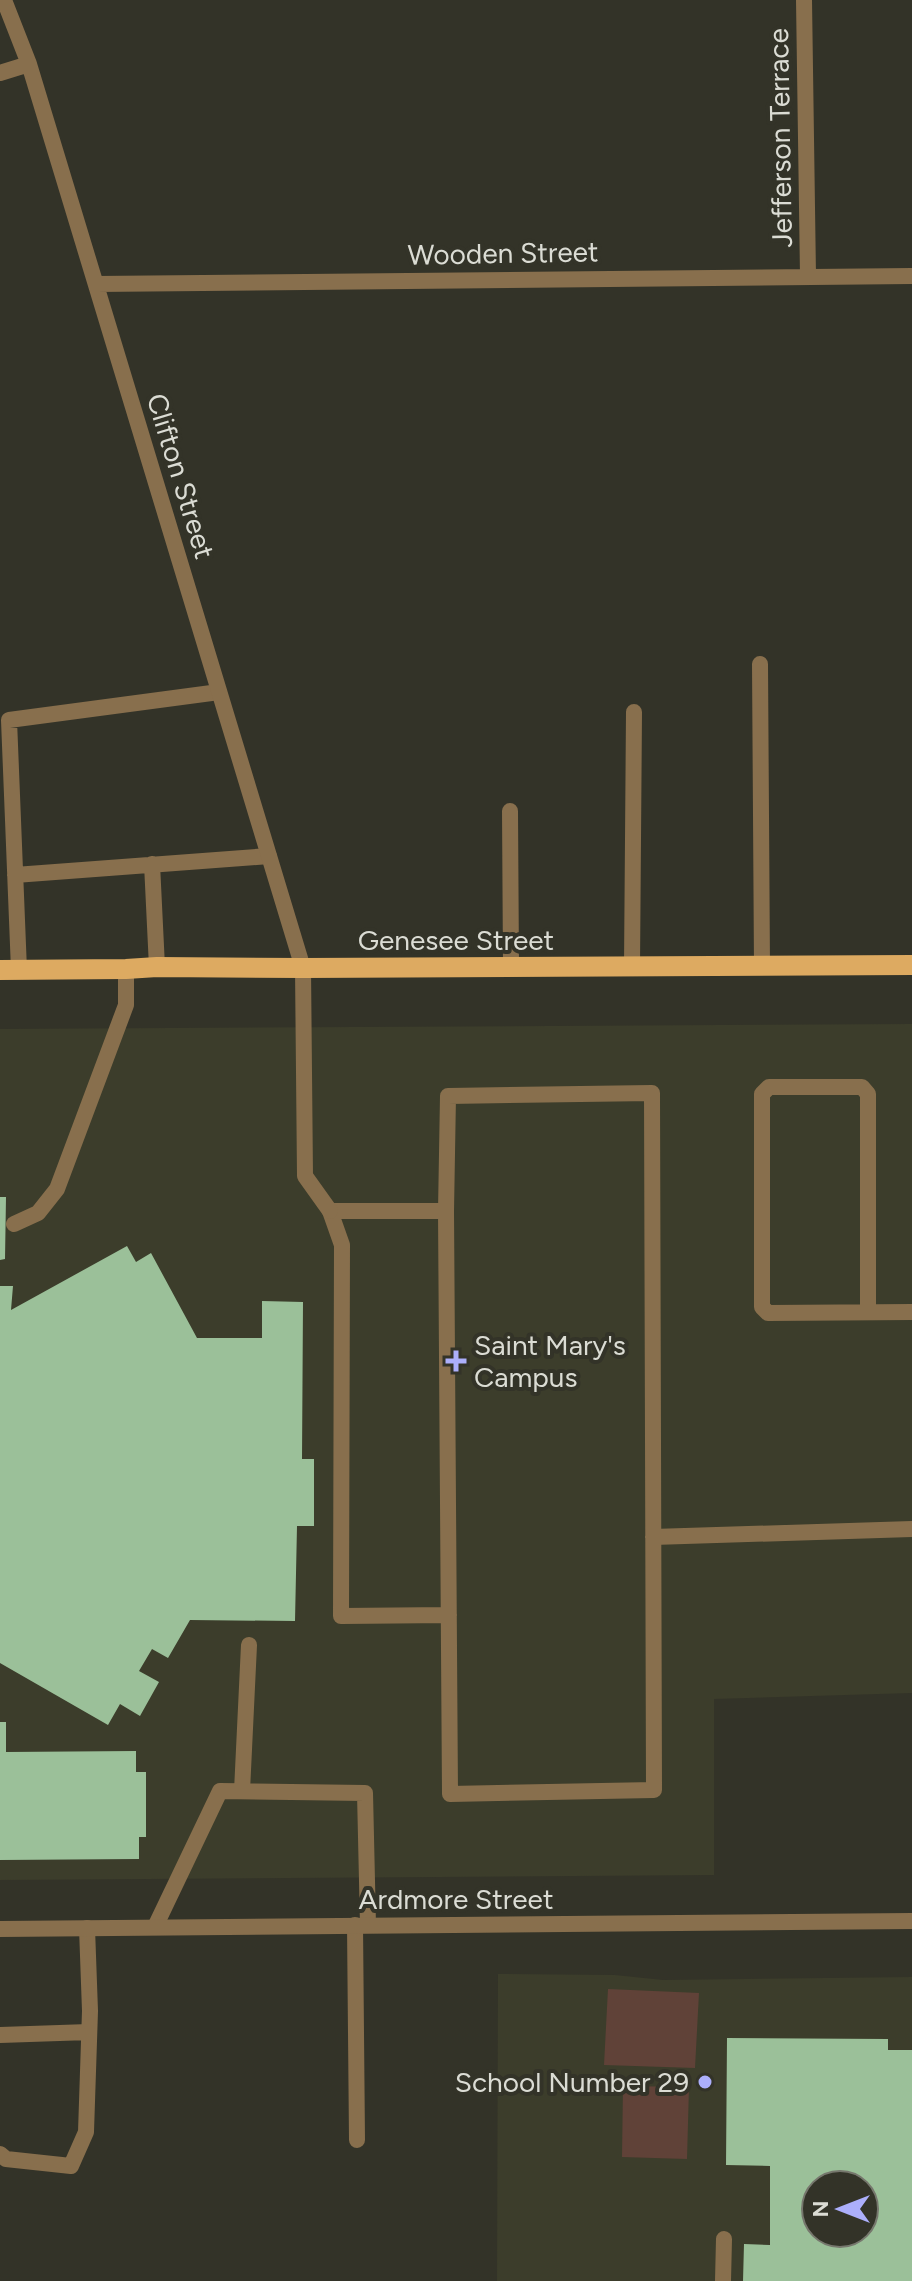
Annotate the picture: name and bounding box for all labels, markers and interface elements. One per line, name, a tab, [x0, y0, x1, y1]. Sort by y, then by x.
street label: Jefferson Terrace	[761, 28, 799, 248]
street label: Wooden Street	[407, 234, 599, 272]
street label: Clifton Street	[140, 389, 222, 563]
street label: Genesee Street	[358, 923, 554, 957]
place label: Saint Mary's Campus	[474, 1328, 626, 1394]
marker: Saint Mary's Campus	[445, 1350, 467, 1372]
street label: Ardmore Street	[359, 1882, 553, 1916]
place label: School Number 29	[455, 2065, 689, 2099]
marker: School Number 29	[696, 2073, 714, 2091]
north arrow	[800, 2169, 880, 2249]
text: N	[807, 2200, 834, 2218]

